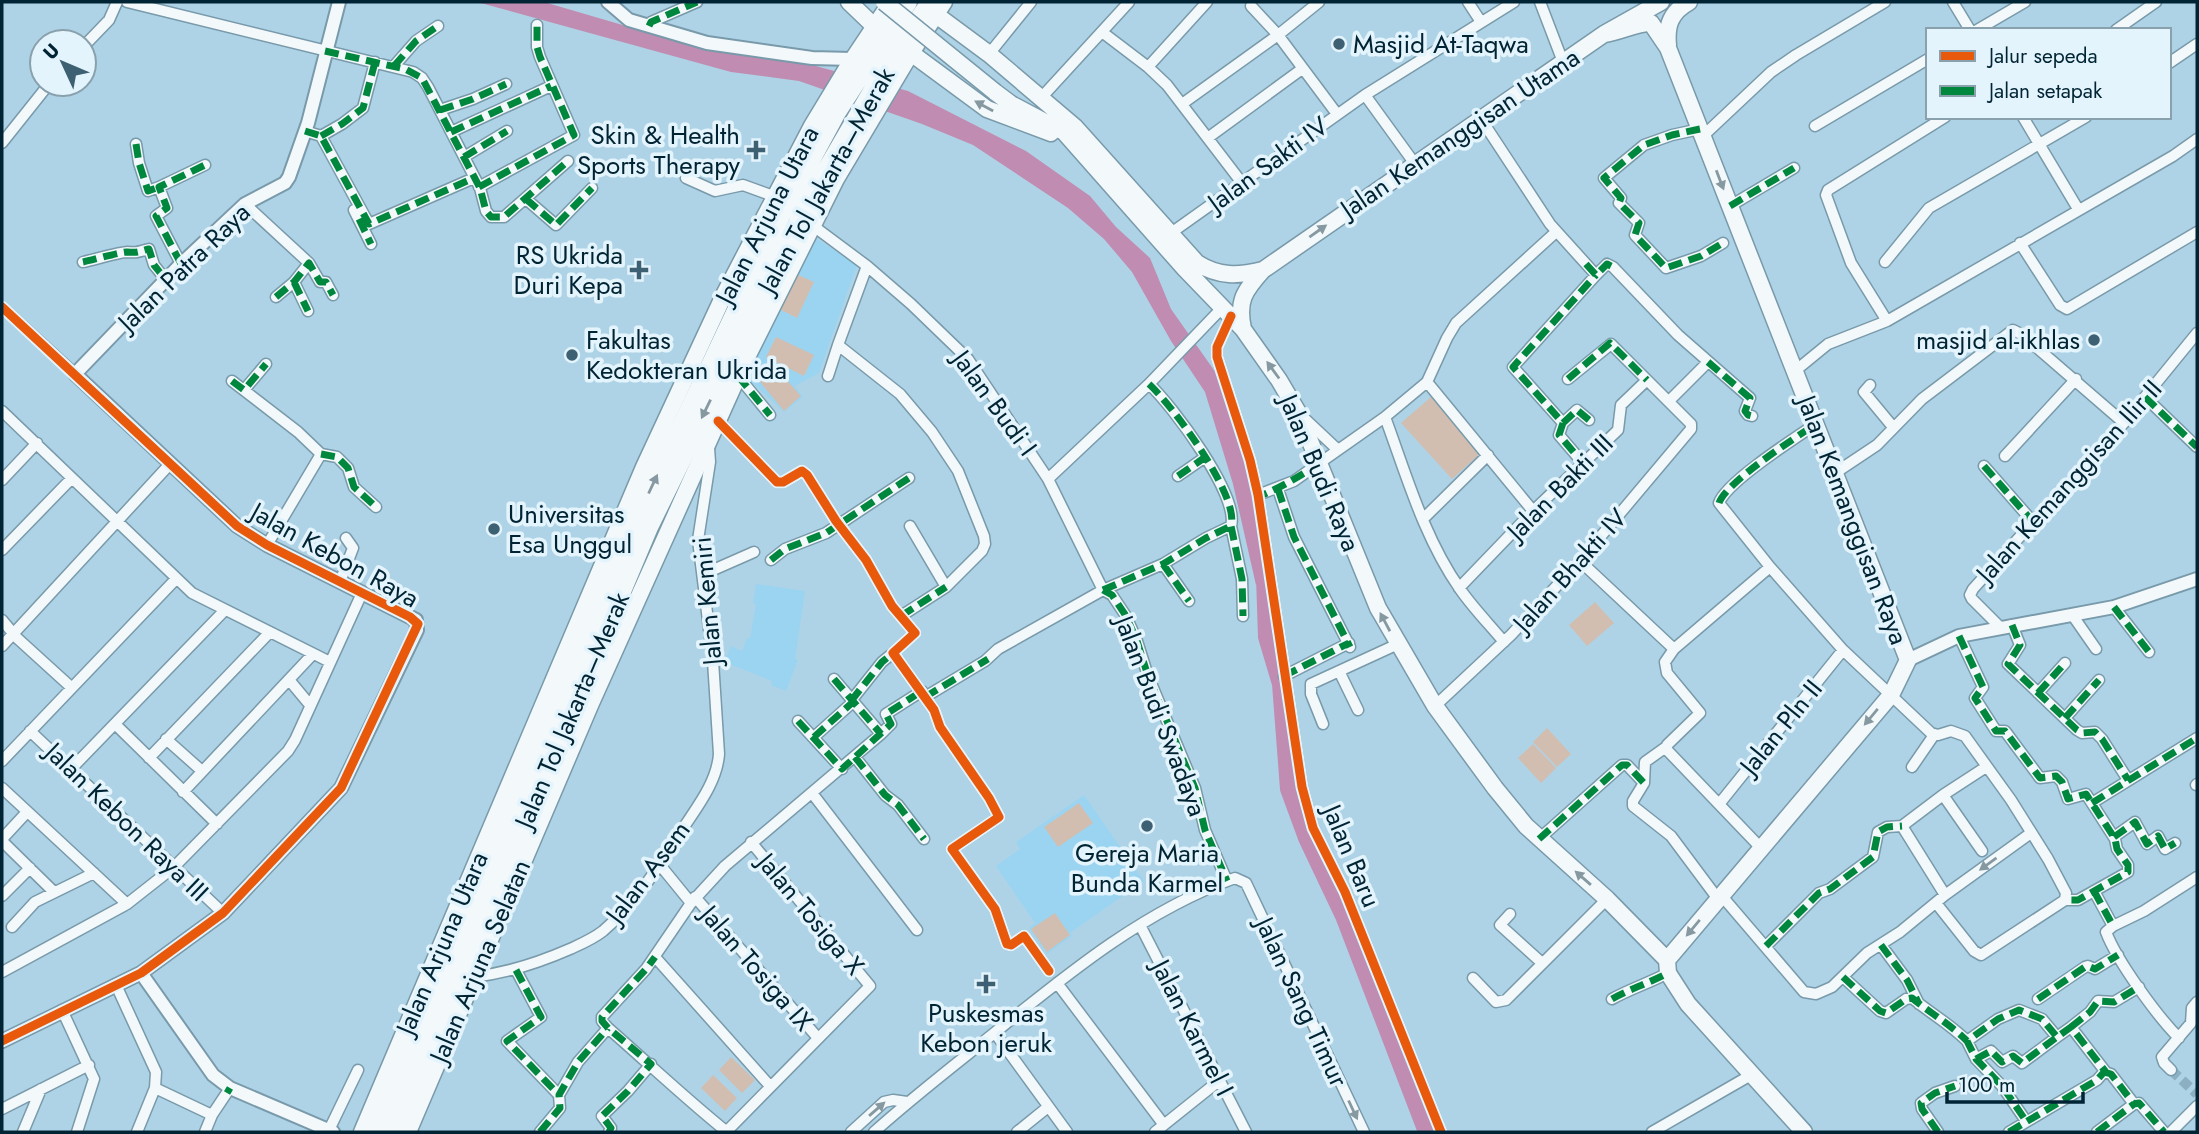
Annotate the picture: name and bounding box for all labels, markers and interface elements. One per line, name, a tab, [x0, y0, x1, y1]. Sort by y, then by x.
place label: Masjid At-Taqwa	[1353, 25, 1529, 63]
north arrow	[28, 28, 98, 98]
legend	[1926, 28, 2171, 119]
marker: Masjid At-Taqwa	[1331, 36, 1347, 52]
text: U	[37, 37, 65, 66]
street label: Jalan Kemanggisan Utama	[1330, 39, 1587, 229]
text: Jalur sepeda	[1986, 41, 2098, 71]
street label: Jalan Tol Jakarta–Merak	[747, 60, 904, 303]
text: Jalan setapak	[1986, 76, 2103, 106]
one-way arrow	[974, 100, 993, 112]
street label: Jalan Sakti IV	[1197, 107, 1337, 223]
place label: Skin & Health Sports Therapy	[577, 116, 741, 184]
street label: Jalan Arjuna Utara	[704, 119, 828, 313]
marker: Skin & Health Sports Therapy	[746, 140, 766, 160]
one-way arrow	[1714, 169, 1725, 190]
street label: Jalan Patra Raya	[107, 194, 259, 342]
one-way arrow	[1309, 224, 1327, 238]
place label: RS Ukrida Duri Kepa	[514, 236, 623, 304]
marker: RS Ukrida Duri Kepa	[629, 260, 649, 280]
place label: Fakultas Kedokteran Ukrida	[586, 321, 787, 389]
place label: masjid al-ikhlas	[1916, 321, 2080, 359]
marker: masjid al-ikhlas	[2086, 332, 2102, 348]
street label: Jalan Budi I	[942, 340, 1046, 464]
marker: Fakultas Kedokteran Ukrida	[564, 347, 580, 363]
one-way arrow	[1266, 361, 1280, 379]
street label: Jalan Kemanggisan Ilir II	[1965, 371, 2171, 593]
street label: Jalan Budi Raya	[1269, 386, 1370, 557]
street label: Jalan Kemanggisan Raya	[1787, 387, 1918, 650]
one-way arrow	[701, 399, 712, 419]
street label: Jalan Bakti III	[1496, 425, 1622, 551]
one-way arrow	[648, 474, 659, 494]
street label: Jalan Kebon Raya	[241, 492, 426, 617]
place label: Universitas Esa Unggul	[508, 495, 632, 563]
street label: Jalan Bhakti IV	[1502, 499, 1637, 643]
marker: Universitas Esa Unggul	[486, 521, 502, 537]
street label: Jalan Kemiri	[682, 535, 732, 670]
street label: Jalan Tol Jakarta–Merak	[504, 586, 639, 837]
street label: Jalan Budi Swadaya	[1104, 608, 1217, 822]
one-way arrow	[1380, 612, 1391, 632]
street label: Jalan Pln II	[1729, 671, 1831, 785]
one-way arrow	[1863, 708, 1879, 726]
street label: Jalan Kebon Raya III	[35, 732, 217, 910]
street label: Jalan Baru	[1312, 796, 1391, 913]
street label: Jalan Asem	[595, 813, 699, 934]
marker: Gereja Maria Bunda Karmel	[1139, 818, 1155, 834]
place label: Gereja Maria Bunda Karmel	[1071, 834, 1223, 902]
street label: Jalan Tosiga X	[747, 842, 874, 984]
street label: Jalan Arjuna Utara	[385, 846, 498, 1043]
street label: Jalan Arjuna Selatan	[419, 854, 540, 1071]
one-way arrow	[1979, 857, 1997, 871]
one-way arrow	[1574, 870, 1592, 886]
street label: Jalan Tosiga IX	[690, 895, 823, 1040]
street label: Jalan Sang Timur	[1245, 908, 1358, 1093]
one-way arrow	[1686, 920, 1701, 937]
street label: Jalan Karmel I	[1141, 950, 1244, 1103]
marker: Puskesmas Kebon jeruk	[976, 974, 996, 994]
place label: Puskesmas Kebon jeruk	[920, 994, 1052, 1062]
scale bar	[1947, 1060, 2084, 1104]
text: 100 m	[1958, 1070, 2015, 1100]
one-way arrow	[1348, 1100, 1359, 1120]
one-way arrow	[868, 1102, 885, 1117]

